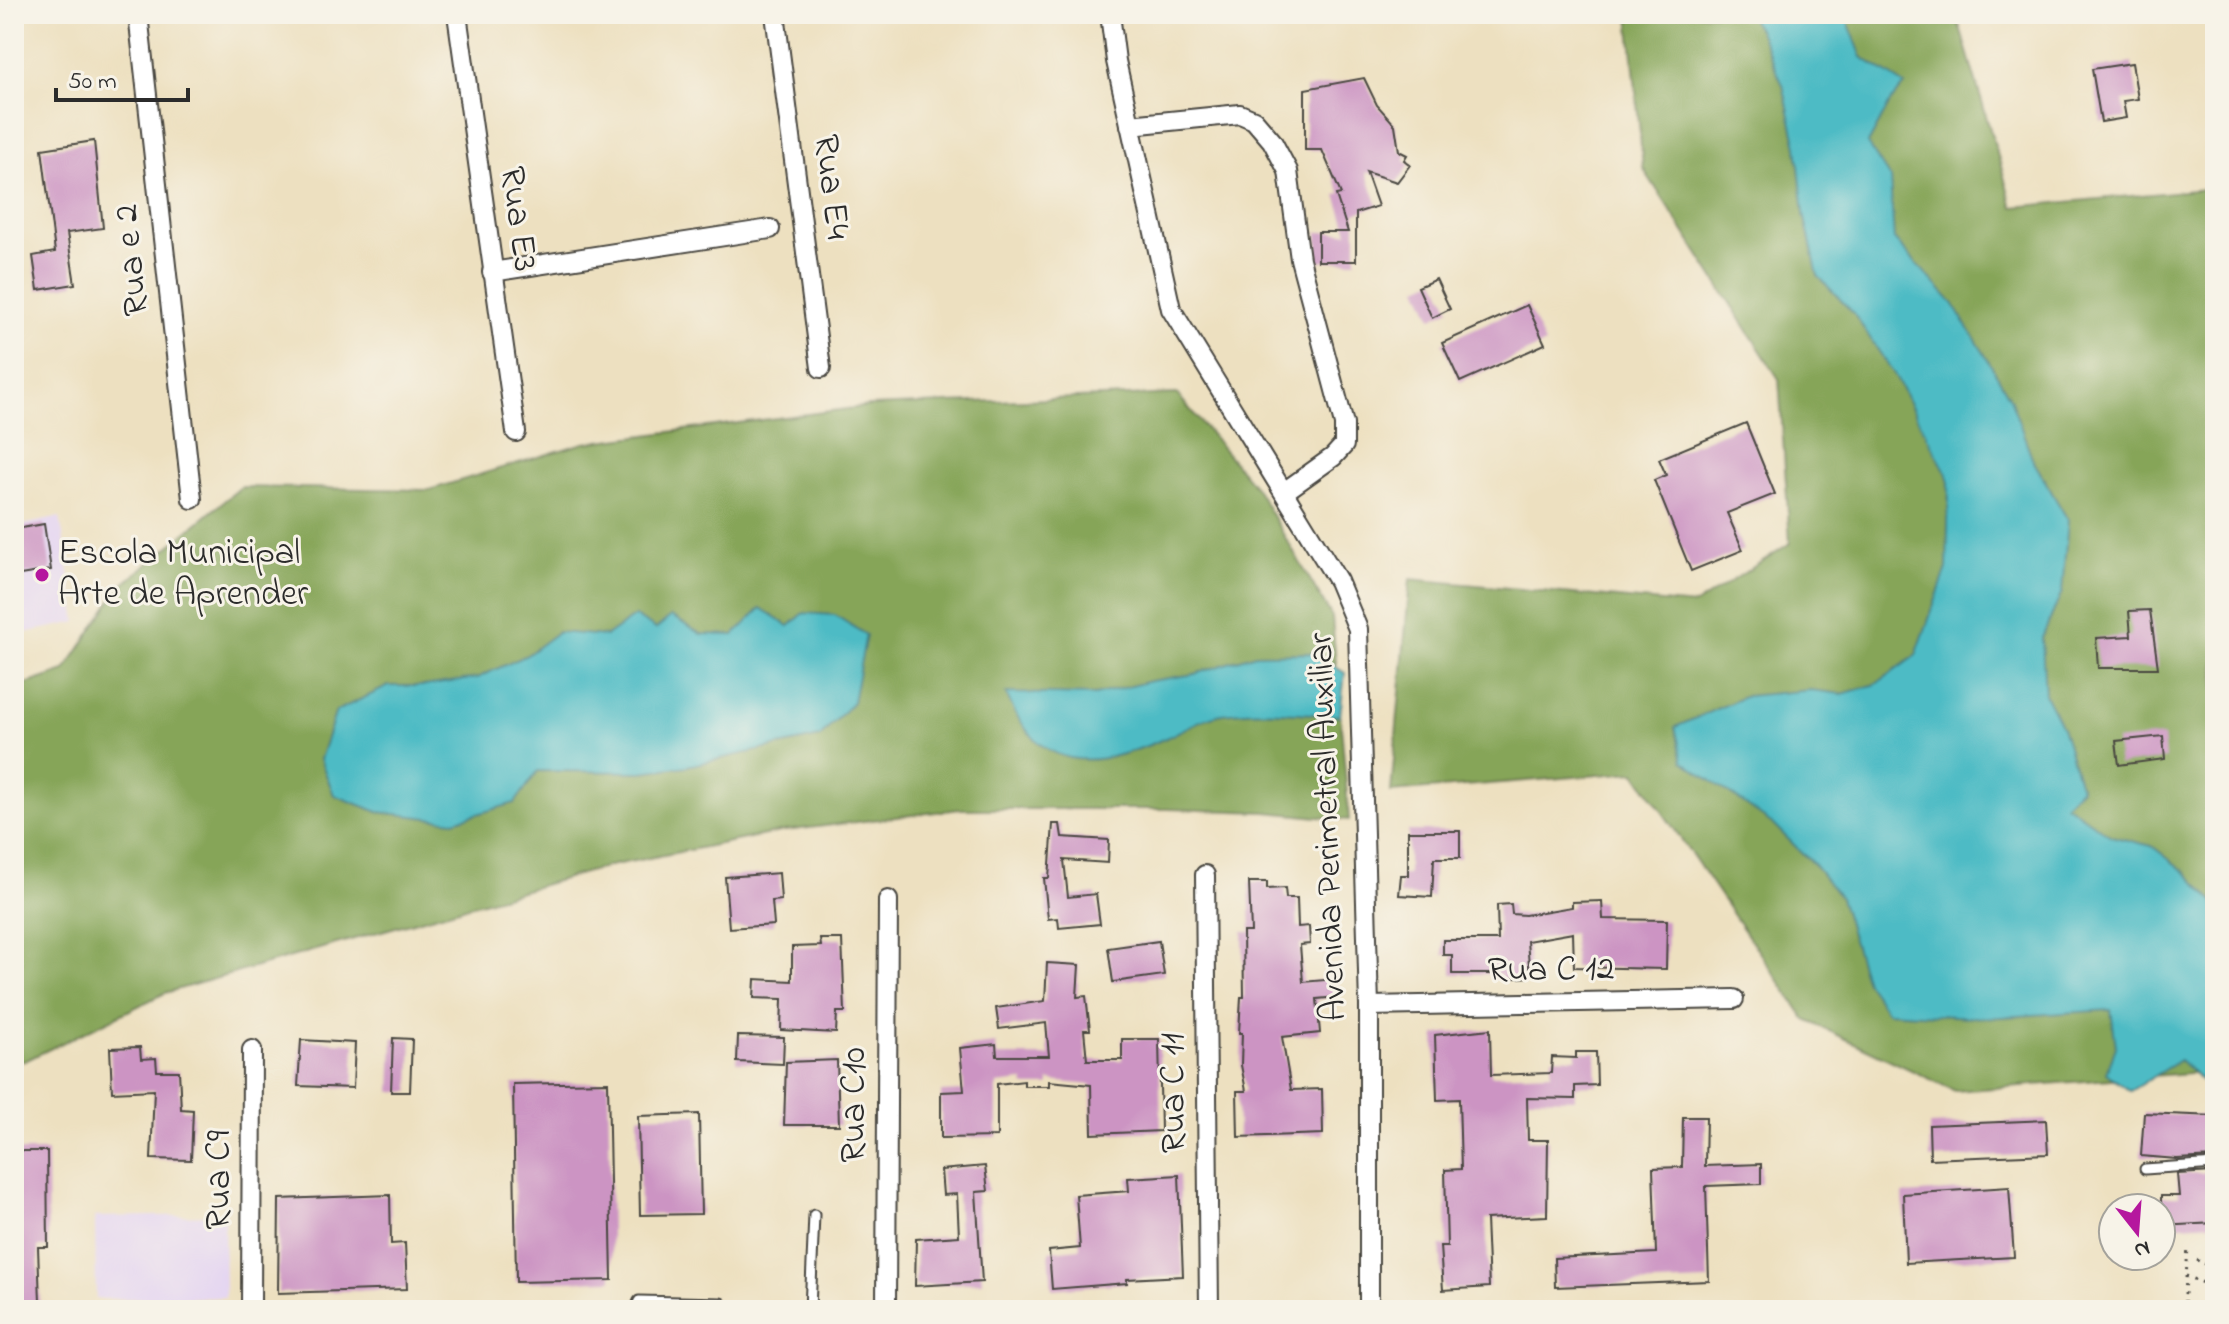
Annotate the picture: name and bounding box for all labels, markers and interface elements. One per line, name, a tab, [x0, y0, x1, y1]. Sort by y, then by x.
scale bar	[56, 52, 188, 102]
text: 50 m	[68, 65, 117, 100]
street label: Rua E4	[797, 131, 863, 243]
street label: Rua E3	[483, 163, 551, 275]
street label: Rua e 2	[101, 202, 165, 318]
place label: Escola Municipal Arte de Aprender	[58, 528, 309, 622]
marker: Escola Municipal Arte de Aprender	[33, 566, 51, 584]
street label: Avenida Perimetral Auxiliar	[1296, 631, 1362, 1022]
street label: Rua C 12	[1487, 943, 1615, 999]
street label: Rua C 11	[1147, 1032, 1203, 1154]
street label: Rua C10	[829, 1047, 882, 1163]
street label: Rua C9	[194, 1130, 247, 1230]
north arrow	[2097, 1192, 2177, 1272]
text: N	[2130, 1231, 2154, 1266]

